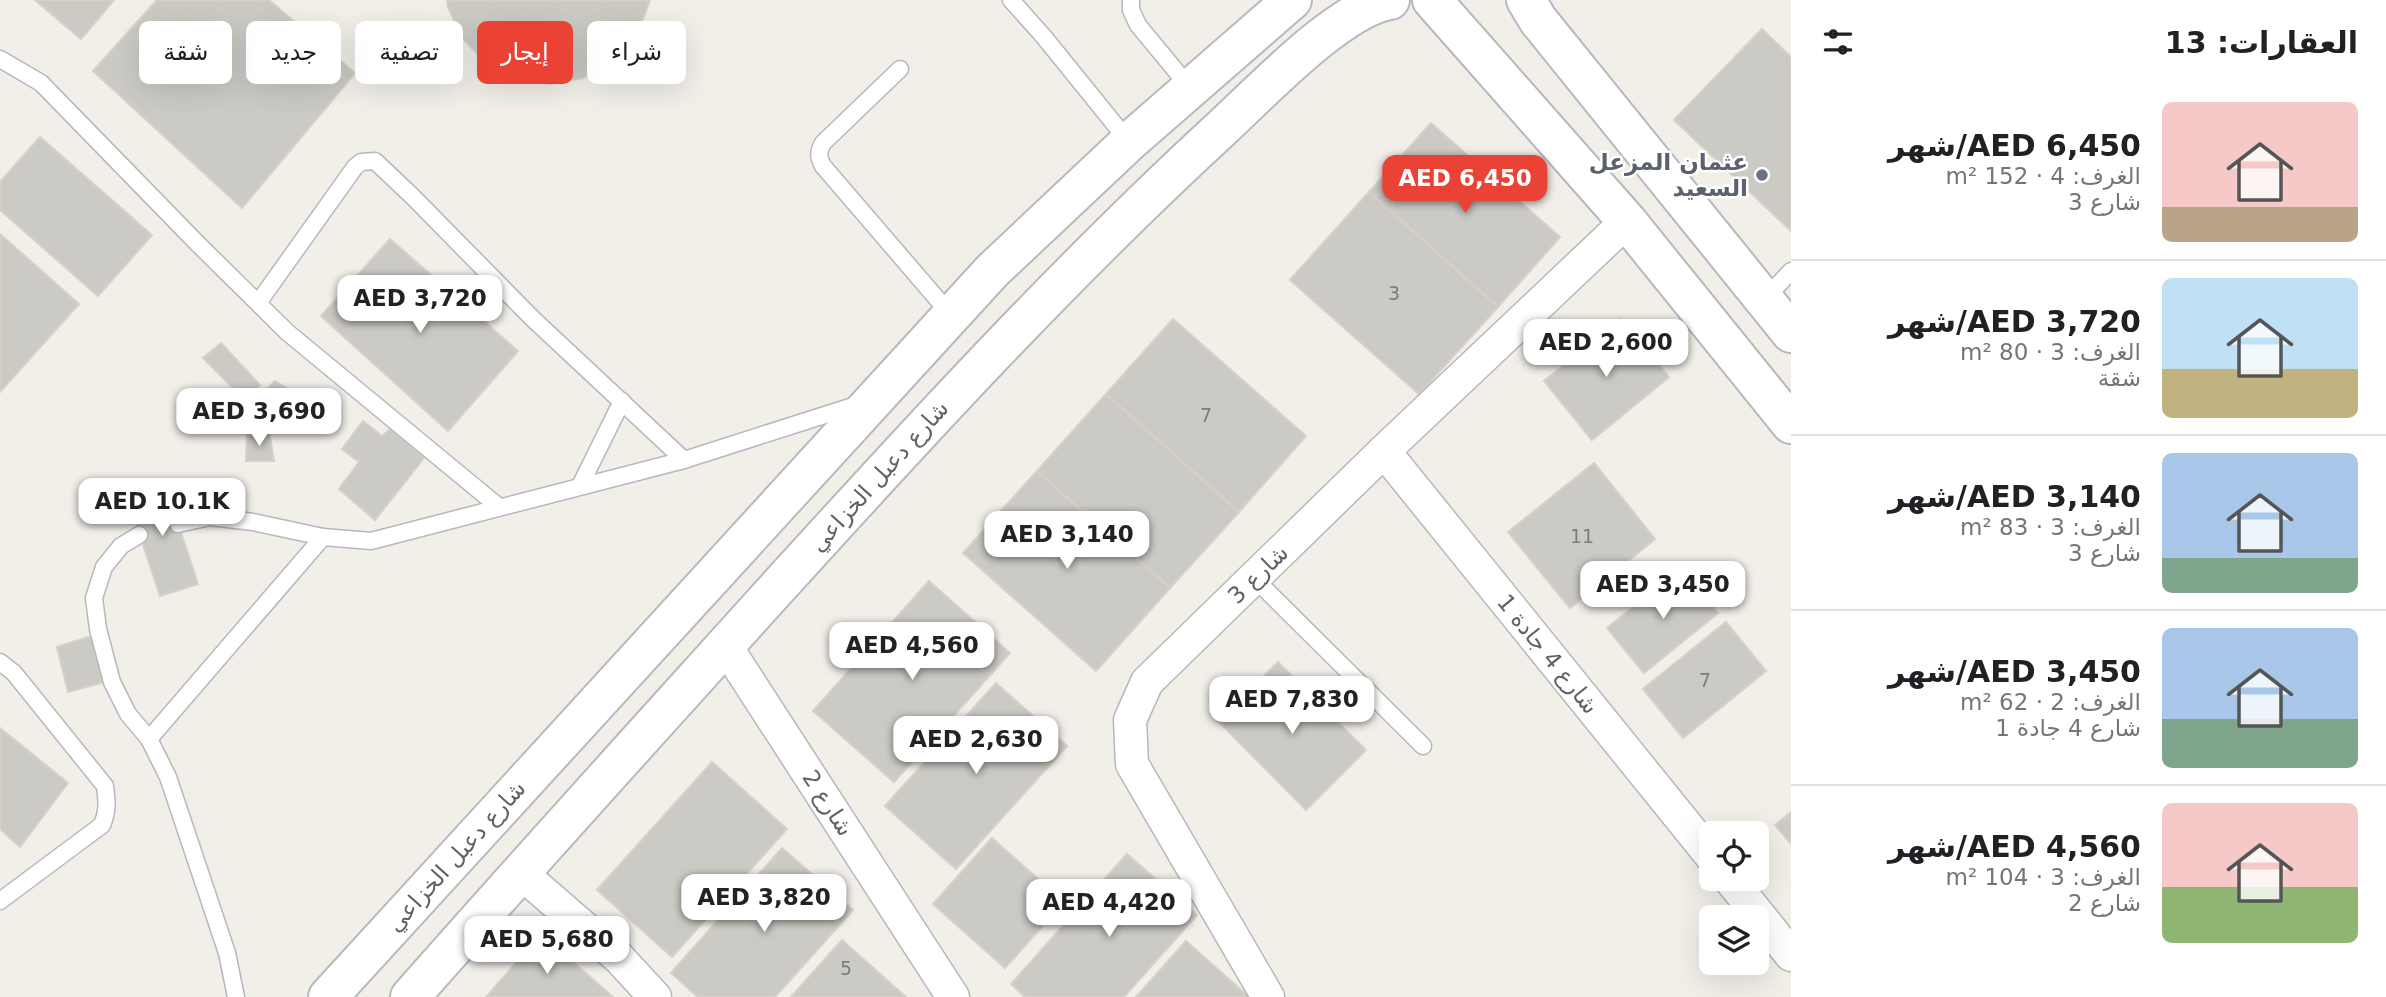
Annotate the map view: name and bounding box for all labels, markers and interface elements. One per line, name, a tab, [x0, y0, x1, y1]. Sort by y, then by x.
chip: شقة	[139, 21, 232, 84]
chip: جديد	[246, 21, 341, 84]
chip: تصفية	[355, 21, 463, 84]
chip: إيجار	[477, 21, 573, 84]
chip: شراء	[587, 21, 686, 84]
icon: filters	[1819, 23, 1857, 61]
text: العقارات: 13	[2165, 25, 2358, 60]
text: AED 6,450/شهر	[1888, 128, 2141, 163]
icon: home	[2218, 130, 2302, 214]
place label: عثمان المزعل السعيد	[1589, 149, 1748, 201]
pin: AED 6,450	[1385, 156, 1545, 215]
text: الغرف: 4 · 152 m²	[1945, 163, 2141, 189]
text: AED 6,450	[1398, 165, 1532, 191]
marker: عثمان المزعل السعيد	[1754, 167, 1770, 183]
text: شارع 3	[2068, 189, 2141, 215]
pin: AED 3,720	[340, 276, 500, 335]
house number: 3	[1388, 282, 1400, 304]
text: AED 3,720	[353, 285, 487, 311]
text: AED 3,720/شهر	[1888, 304, 2141, 339]
icon: home	[2218, 306, 2302, 390]
pin: AED 2,600	[1526, 320, 1686, 379]
text: AED 2,600	[1539, 329, 1673, 355]
text: الغرف: 3 · 80 m²	[1960, 339, 2141, 365]
text: شقة	[2098, 365, 2141, 391]
pin: AED 3,690	[179, 388, 339, 448]
street label: شارع دعبل الخزاعي	[804, 395, 954, 558]
text: AED 3,690	[192, 398, 326, 424]
house number: 7	[1200, 404, 1212, 426]
pin: AED 10.1K	[82, 478, 242, 538]
text: AED 3,140/شهر	[1888, 479, 2141, 514]
icon: home	[2218, 481, 2302, 565]
text: AED 10.1K	[94, 488, 230, 514]
pin: AED 3,140	[987, 512, 1147, 571]
text: الغرف: 3 · 83 m²	[1960, 514, 2141, 540]
text: AED 3,140	[1000, 521, 1134, 547]
house number: 11	[1570, 525, 1594, 547]
street label: شارع 3	[1223, 539, 1294, 609]
text: شارع 3	[2068, 540, 2141, 566]
pin: AED 3,450	[1583, 562, 1743, 621]
text: AED 3,450	[1596, 571, 1730, 597]
street label: شارع 4 جادة 1	[1491, 589, 1604, 719]
pin: AED 4,560	[832, 622, 992, 682]
text: AED 4,560	[845, 632, 979, 658]
text: AED 3,450/شهر	[1888, 654, 2141, 689]
icon: home	[2218, 656, 2302, 740]
house number: 7	[1699, 669, 1711, 691]
pin: AED 7,830	[1212, 676, 1372, 736]
text: AED 7,830	[1225, 686, 1359, 712]
text: الغرف: 2 · 62 m²	[1960, 689, 2141, 715]
text: شارع 4 جادة 1	[1995, 715, 2141, 741]
pin: AED 2,630	[896, 716, 1056, 776]
text: AED 2,630	[909, 726, 1043, 752]
street label: شارع 2	[796, 765, 859, 841]
street label: شارع دعبل الخزاعي	[381, 775, 531, 938]
map controls	[1699, 821, 1769, 975]
button: locate	[1699, 821, 1769, 891]
text: AED 4,560/شهر	[1888, 829, 2141, 864]
icon: home	[2218, 831, 2302, 915]
text: الغرف: 3 · 104 m²	[1945, 864, 2141, 890]
pin: AED 3,820	[684, 874, 844, 934]
pin: AED 4,420	[1029, 880, 1189, 939]
text: AED 3,820	[697, 884, 831, 910]
text: AED 4,420	[1042, 889, 1176, 915]
text: شارع 2	[2068, 890, 2141, 916]
button: layers	[1699, 905, 1769, 975]
pin: AED 5,680	[467, 916, 627, 976]
text: AED 5,680	[480, 926, 614, 952]
house number: 5	[840, 957, 852, 979]

